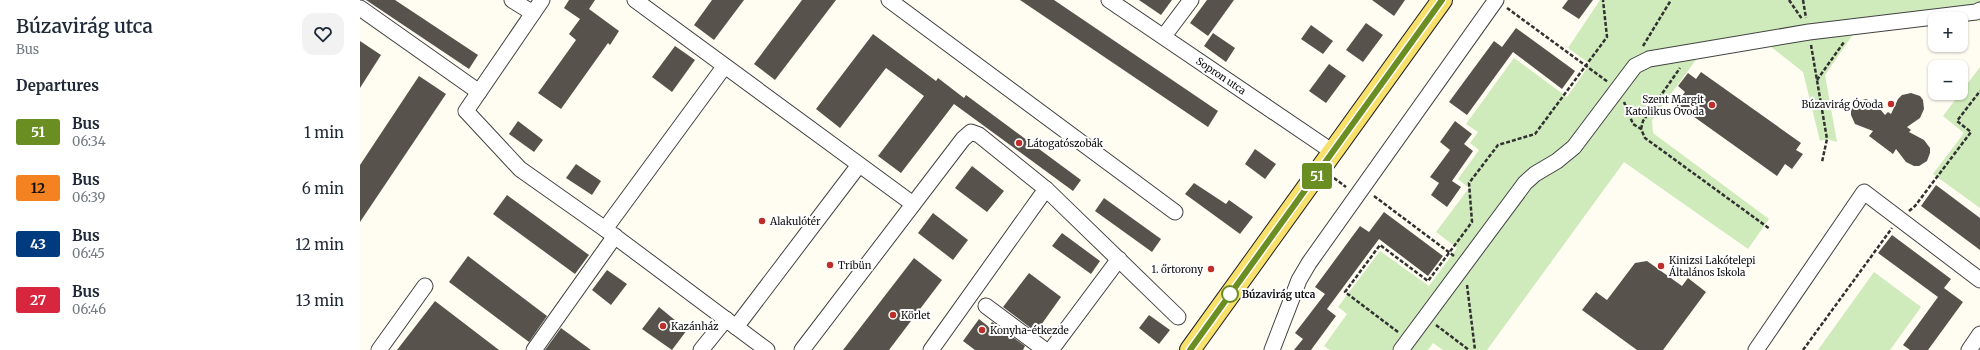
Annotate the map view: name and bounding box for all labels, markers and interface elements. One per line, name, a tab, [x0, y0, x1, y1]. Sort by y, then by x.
map controls	[1928, 12, 1968, 100]
button: +	[1928, 12, 1968, 52]
button: heart	[302, 13, 344, 55]
text: Búzavirág utca	[16, 14, 153, 38]
text: Bus	[16, 41, 39, 58]
street label: Sopron utca	[1194, 55, 1249, 98]
button: −	[1928, 60, 1968, 100]
text: Departures	[16, 76, 99, 95]
place label: Szent Margit Katolikus Óvoda	[1625, 93, 1705, 118]
place label: Búzavirág Óvoda	[1801, 97, 1884, 111]
marker: Búzavirág Óvoda	[1886, 99, 1896, 109]
marker: Szent Margit Katolikus Óvoda	[1707, 100, 1717, 110]
text: Bus	[72, 114, 100, 133]
text: 51	[31, 123, 45, 141]
text: 1 min	[304, 123, 344, 142]
text: 06:34	[72, 133, 106, 150]
place label: Látogatószobák	[1027, 137, 1104, 150]
marker: Látogatószobák	[1014, 138, 1024, 148]
line badge: 51	[1299, 163, 1335, 189]
text: 51	[1310, 167, 1324, 185]
text: Bus	[72, 170, 100, 189]
text: 12	[31, 179, 45, 197]
text: 6 min	[302, 179, 344, 198]
text: 06:39	[72, 189, 106, 206]
place label: Alakulótér	[769, 215, 821, 228]
marker: Alakulótér	[757, 216, 767, 226]
text: Bus	[72, 226, 100, 245]
text: 43	[30, 235, 46, 253]
text: 12 min	[295, 235, 344, 254]
text: 06:45	[72, 245, 105, 262]
place label: Kinizsi Lakótelepi Általános Iskola	[1668, 254, 1756, 279]
place label: Tribün	[838, 259, 872, 272]
marker: Tribün	[825, 260, 835, 270]
marker: Kinizsi Lakótelepi Általános Iskola	[1656, 261, 1666, 271]
place label: 1. őrtorony	[1152, 263, 1203, 276]
marker: 1. őrtorony	[1206, 264, 1216, 274]
text: Bus	[72, 282, 100, 301]
marker: Búzavirág utca	[1221, 285, 1239, 303]
place label: Búzavirág utca	[1242, 288, 1316, 301]
text: 27	[30, 291, 46, 309]
text: 13 min	[296, 291, 344, 310]
text: 06:46	[72, 301, 106, 318]
place label: Körlet	[901, 309, 930, 322]
marker: Körlet	[888, 310, 898, 320]
place label: Kazánház	[671, 320, 719, 333]
marker: Kazánház	[658, 321, 668, 331]
place label: Konyha-étkezde	[990, 324, 1069, 337]
marker: Konyha-étkezde	[977, 325, 987, 335]

